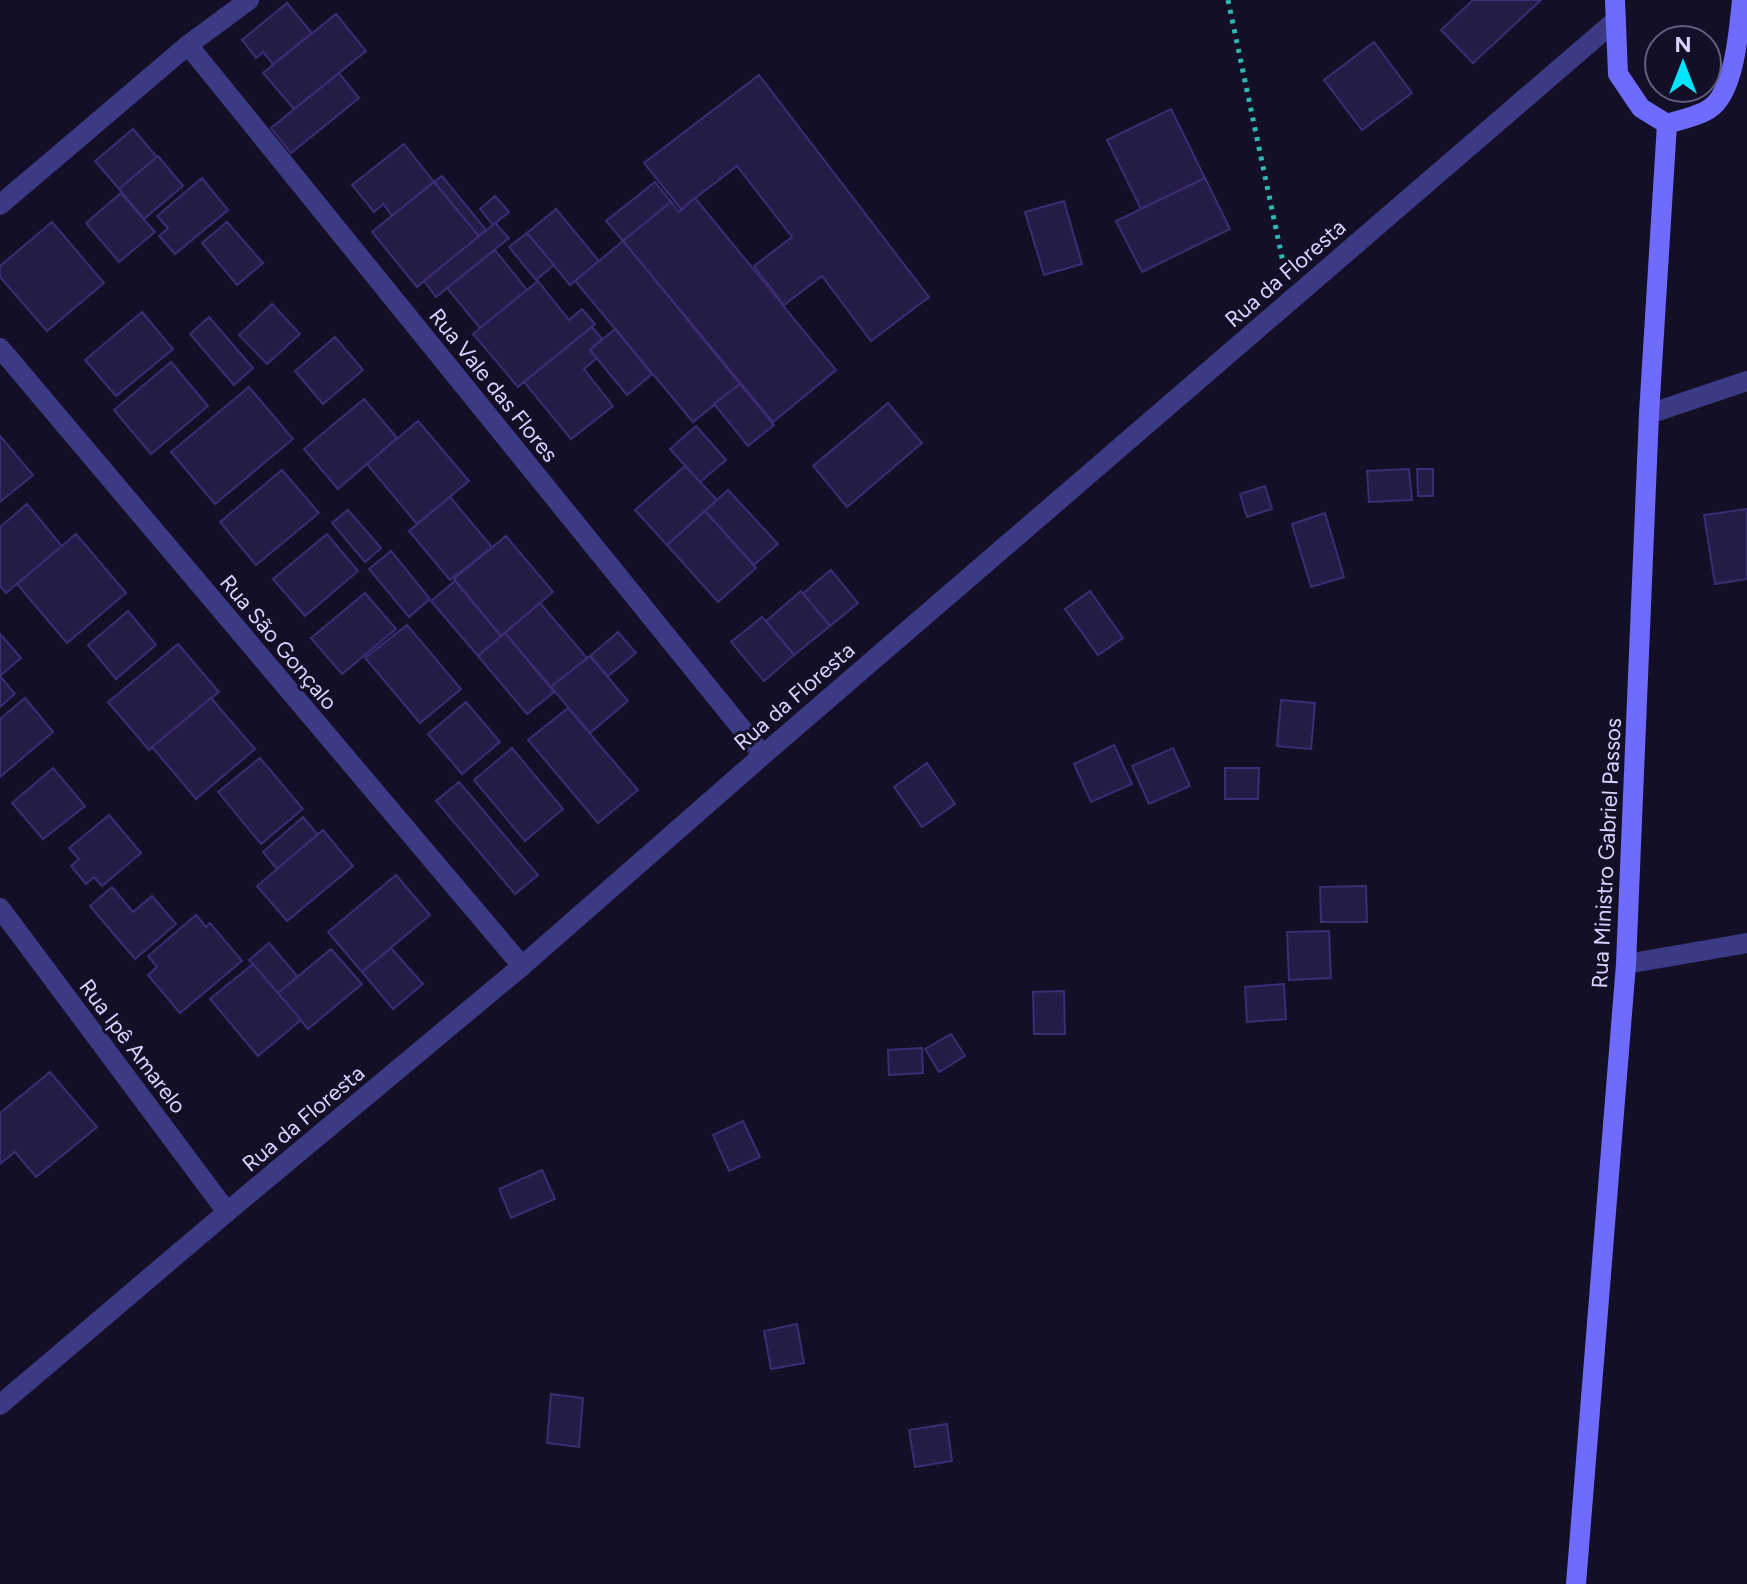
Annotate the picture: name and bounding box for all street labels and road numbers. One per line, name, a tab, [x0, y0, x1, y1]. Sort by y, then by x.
street label: Rua da Floresta	[1219, 214, 1351, 333]
street label: Rua Vale das Flores	[423, 303, 564, 467]
street label: Rua São Gonçalo	[214, 569, 343, 715]
street label: Rua da Floresta	[728, 637, 860, 756]
street label: Rua Ministro Gabriel Passos	[1586, 717, 1627, 989]
street label: Rua Ipê Amarelo	[73, 974, 192, 1119]
street label: Rua da Floresta	[237, 1060, 370, 1177]

